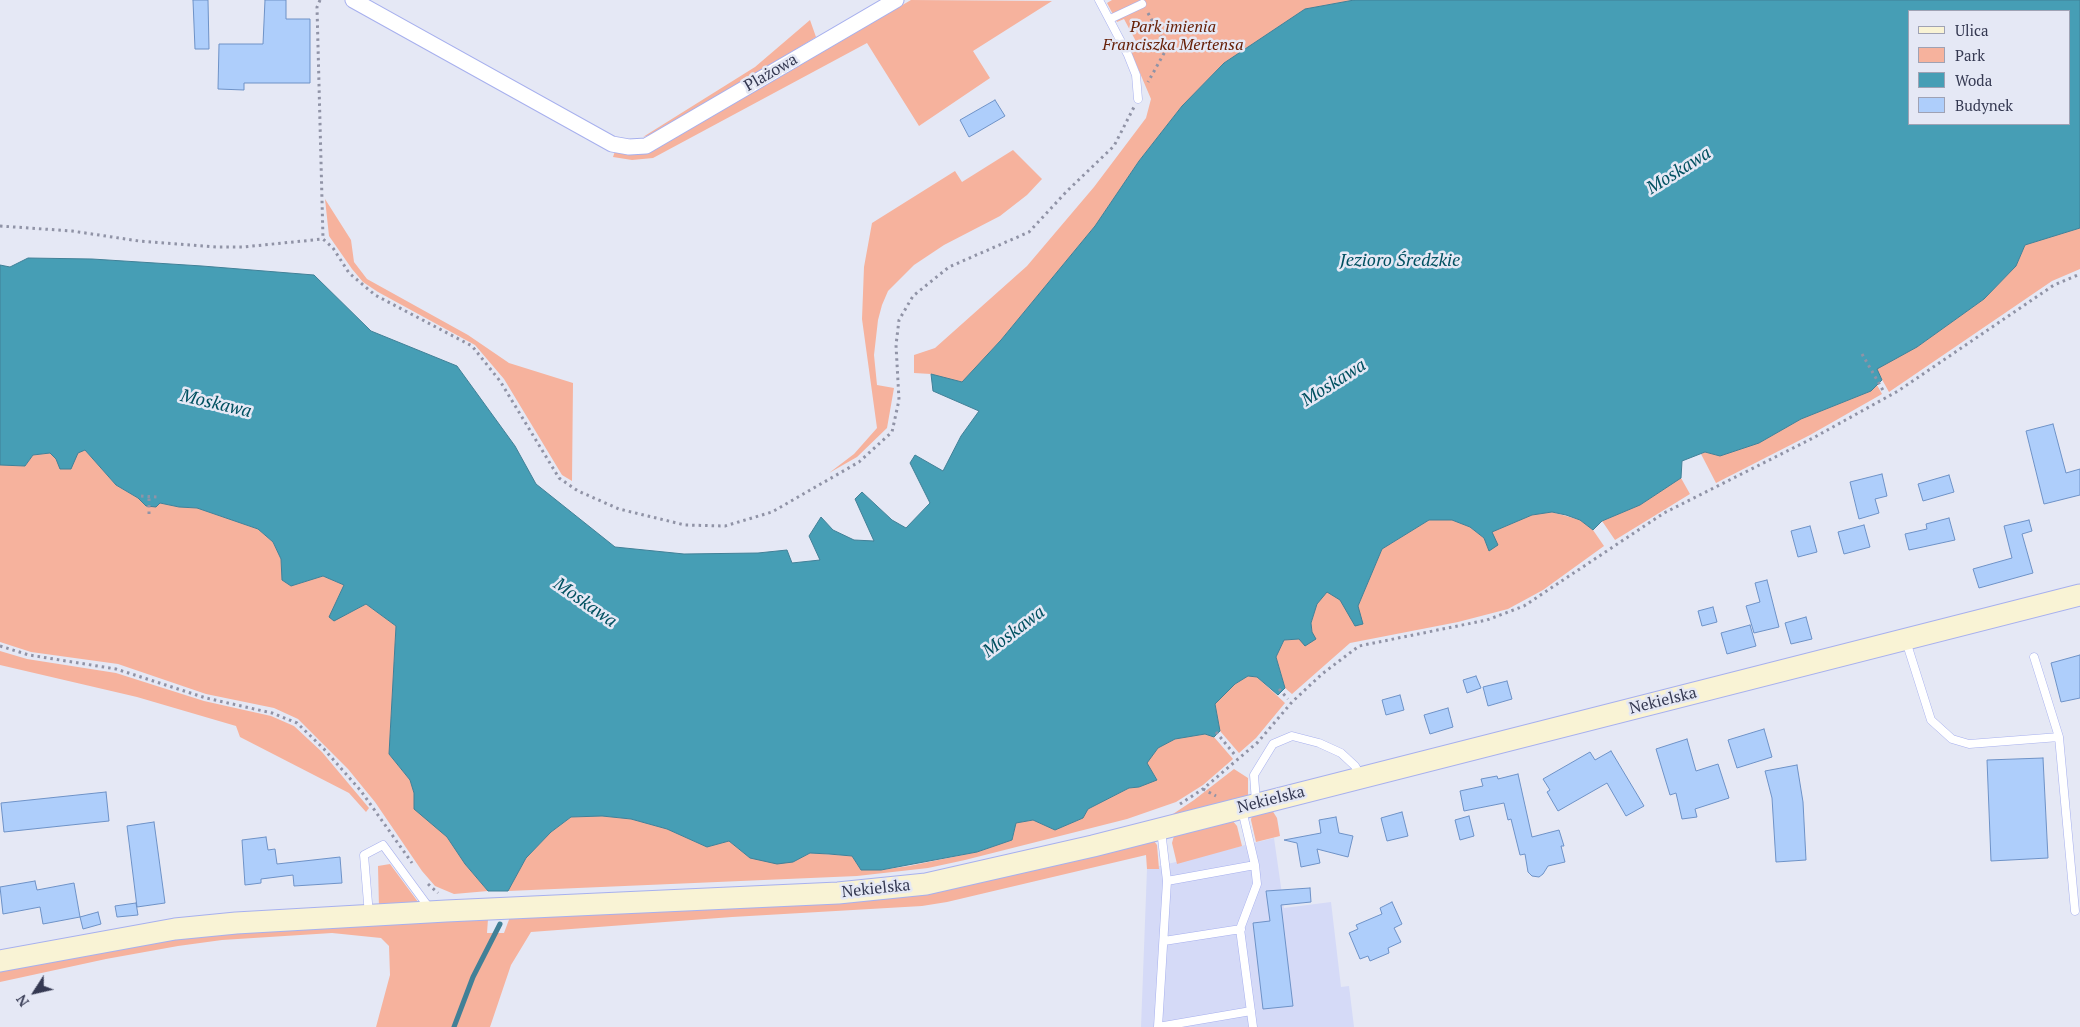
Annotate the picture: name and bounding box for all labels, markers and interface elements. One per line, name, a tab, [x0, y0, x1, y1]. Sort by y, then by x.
legend	[1908, 10, 2070, 125]
park label: Park imienia Franciszka Mertensa	[1103, 17, 1243, 55]
text: Ulica	[1955, 20, 1989, 40]
text: Park	[1955, 45, 1985, 65]
street label: Plażowa	[741, 50, 801, 96]
text: Woda	[1955, 70, 1992, 90]
text: Budynek	[1955, 95, 2013, 115]
water label: Moskawa	[1643, 143, 1715, 199]
water label: Jezioro Średzkie	[1340, 250, 1460, 272]
water label: Moskawa	[1298, 355, 1370, 411]
water label: Moskawa	[178, 385, 254, 423]
water label: Moskawa	[549, 573, 621, 633]
water label: Moskawa	[979, 602, 1049, 662]
street label: Nekielska	[1627, 683, 1699, 719]
street label: Nekielska	[1235, 782, 1307, 818]
street label: Nekielska	[841, 876, 911, 902]
north arrow	[10, 967, 60, 1017]
text: N	[11, 991, 33, 1011]

